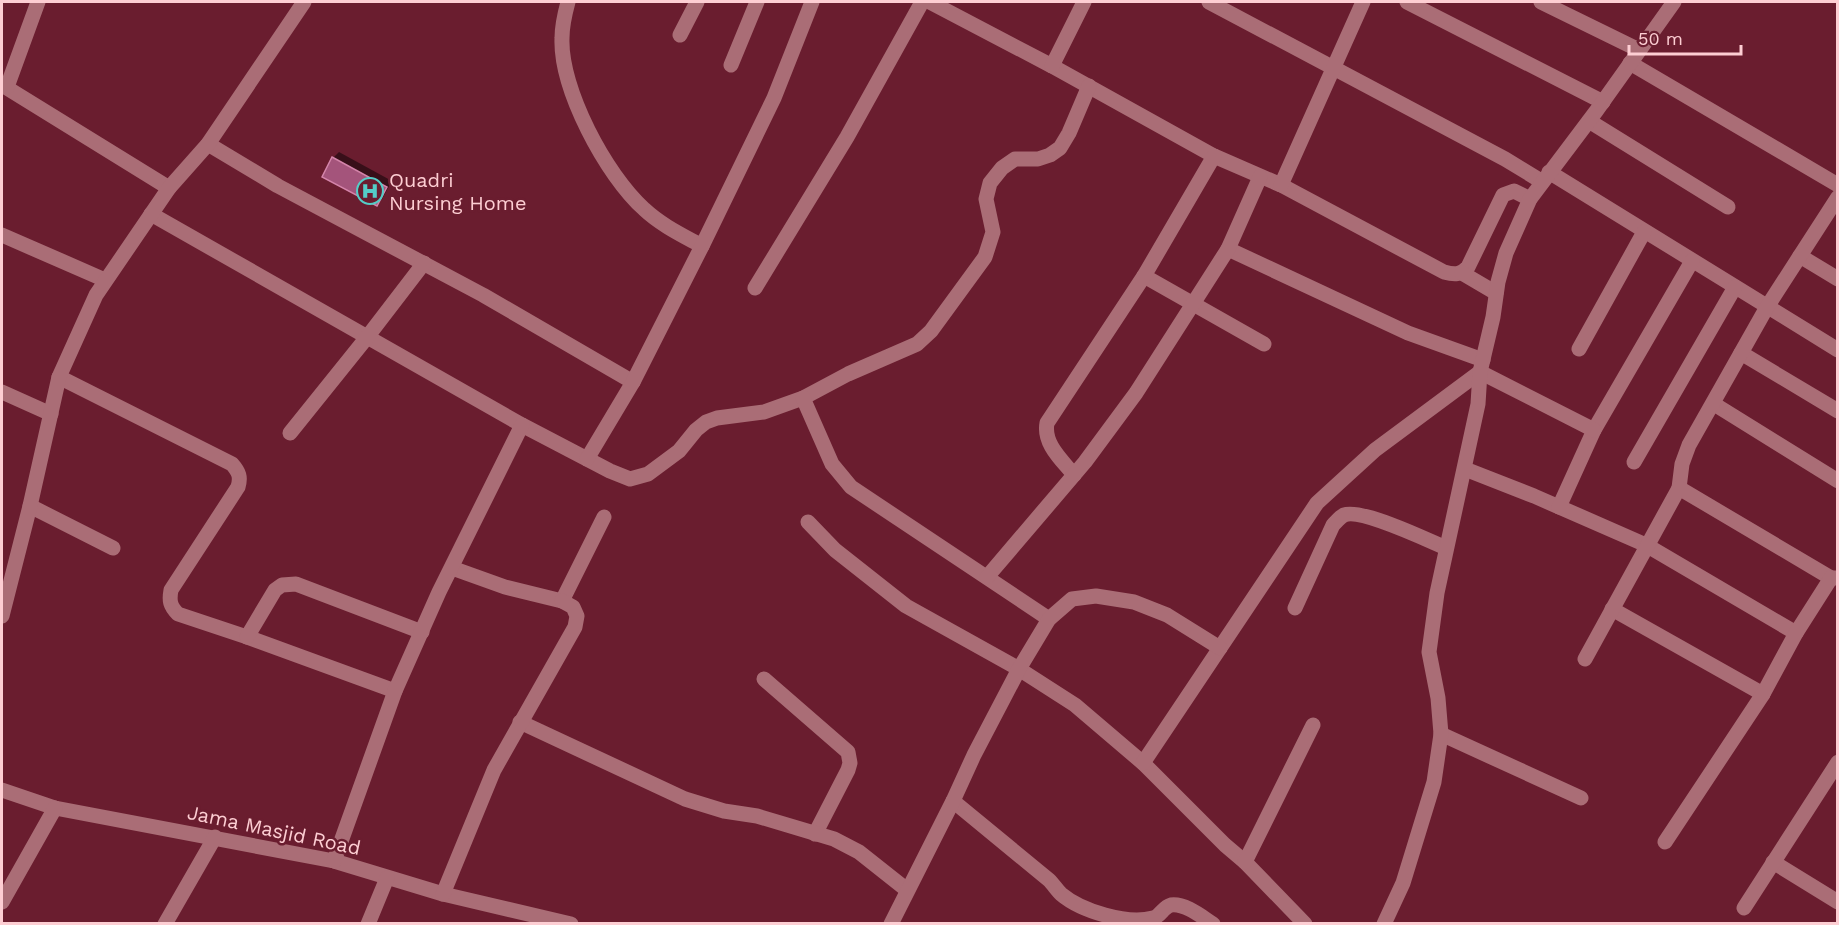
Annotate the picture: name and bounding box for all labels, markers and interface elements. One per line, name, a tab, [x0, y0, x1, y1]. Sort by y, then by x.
scale bar	[1629, 18, 1742, 56]
text: 50 m	[1638, 28, 1683, 49]
place label: Quadri Nursing Home	[389, 168, 526, 215]
hospital icon: Quadri Nursing Home	[355, 176, 385, 206]
street label: Jama Masjid Road	[185, 800, 363, 860]

